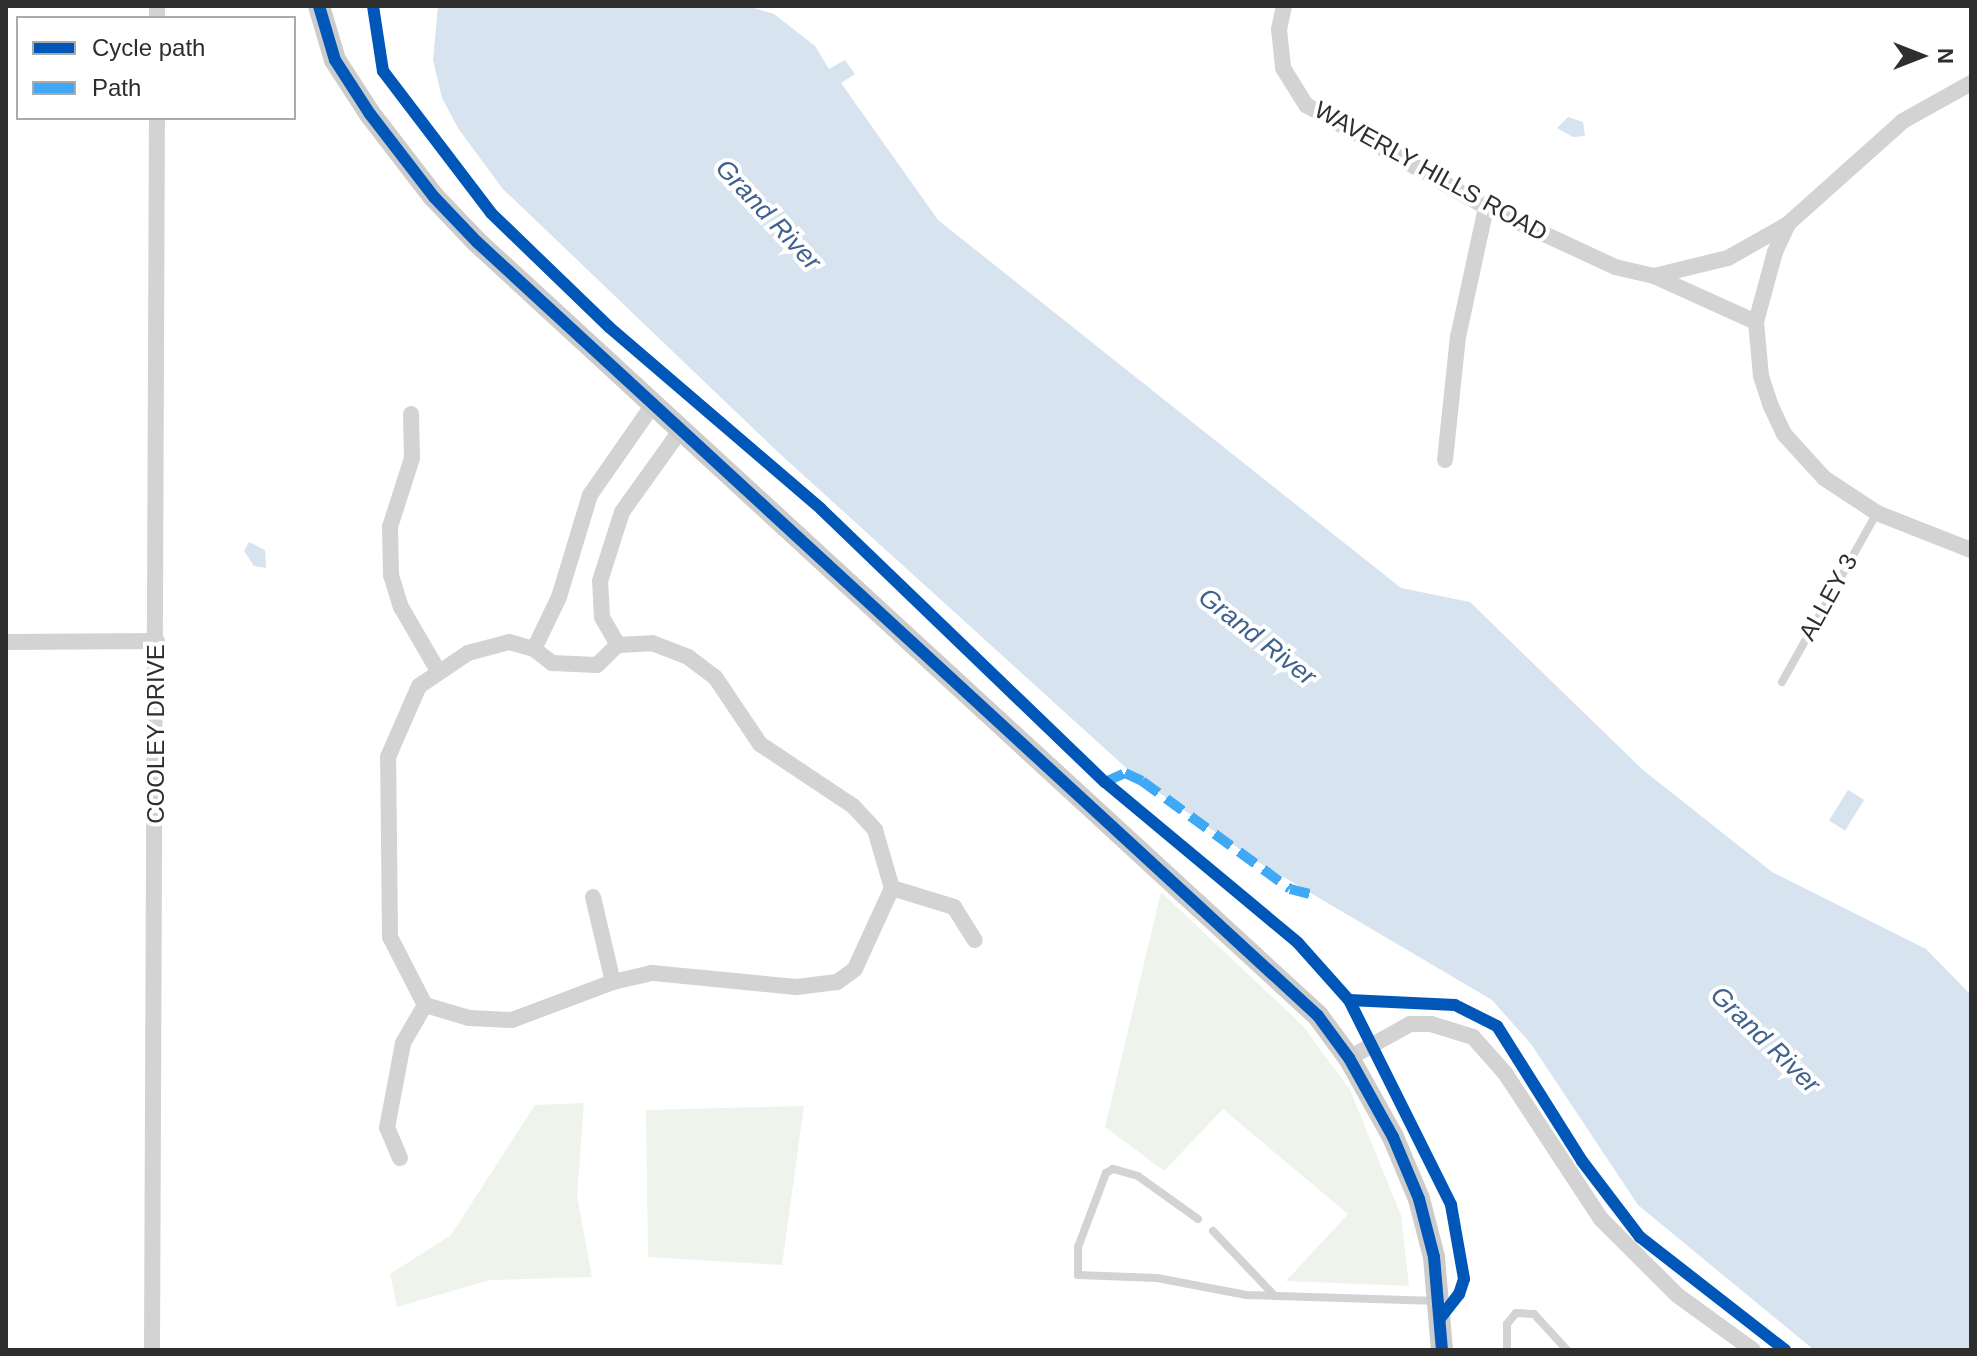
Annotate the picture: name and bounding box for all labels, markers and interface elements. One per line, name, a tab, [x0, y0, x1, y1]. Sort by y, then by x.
legend	[16, 16, 296, 120]
north arrow	[1881, 16, 1961, 96]
text: Cycle path	[92, 34, 205, 61]
text: N	[1933, 48, 1958, 64]
text: Path	[92, 74, 141, 101]
street label: WAVERLY HILLS ROAD	[1309, 95, 1553, 247]
water label: Grand River	[709, 153, 827, 277]
street label: ALLEY 3	[1792, 549, 1864, 645]
water label: Grand River	[1192, 582, 1322, 692]
street label: COOLEY DRIVE	[142, 644, 170, 824]
water label: Grand River	[1704, 980, 1826, 1100]

